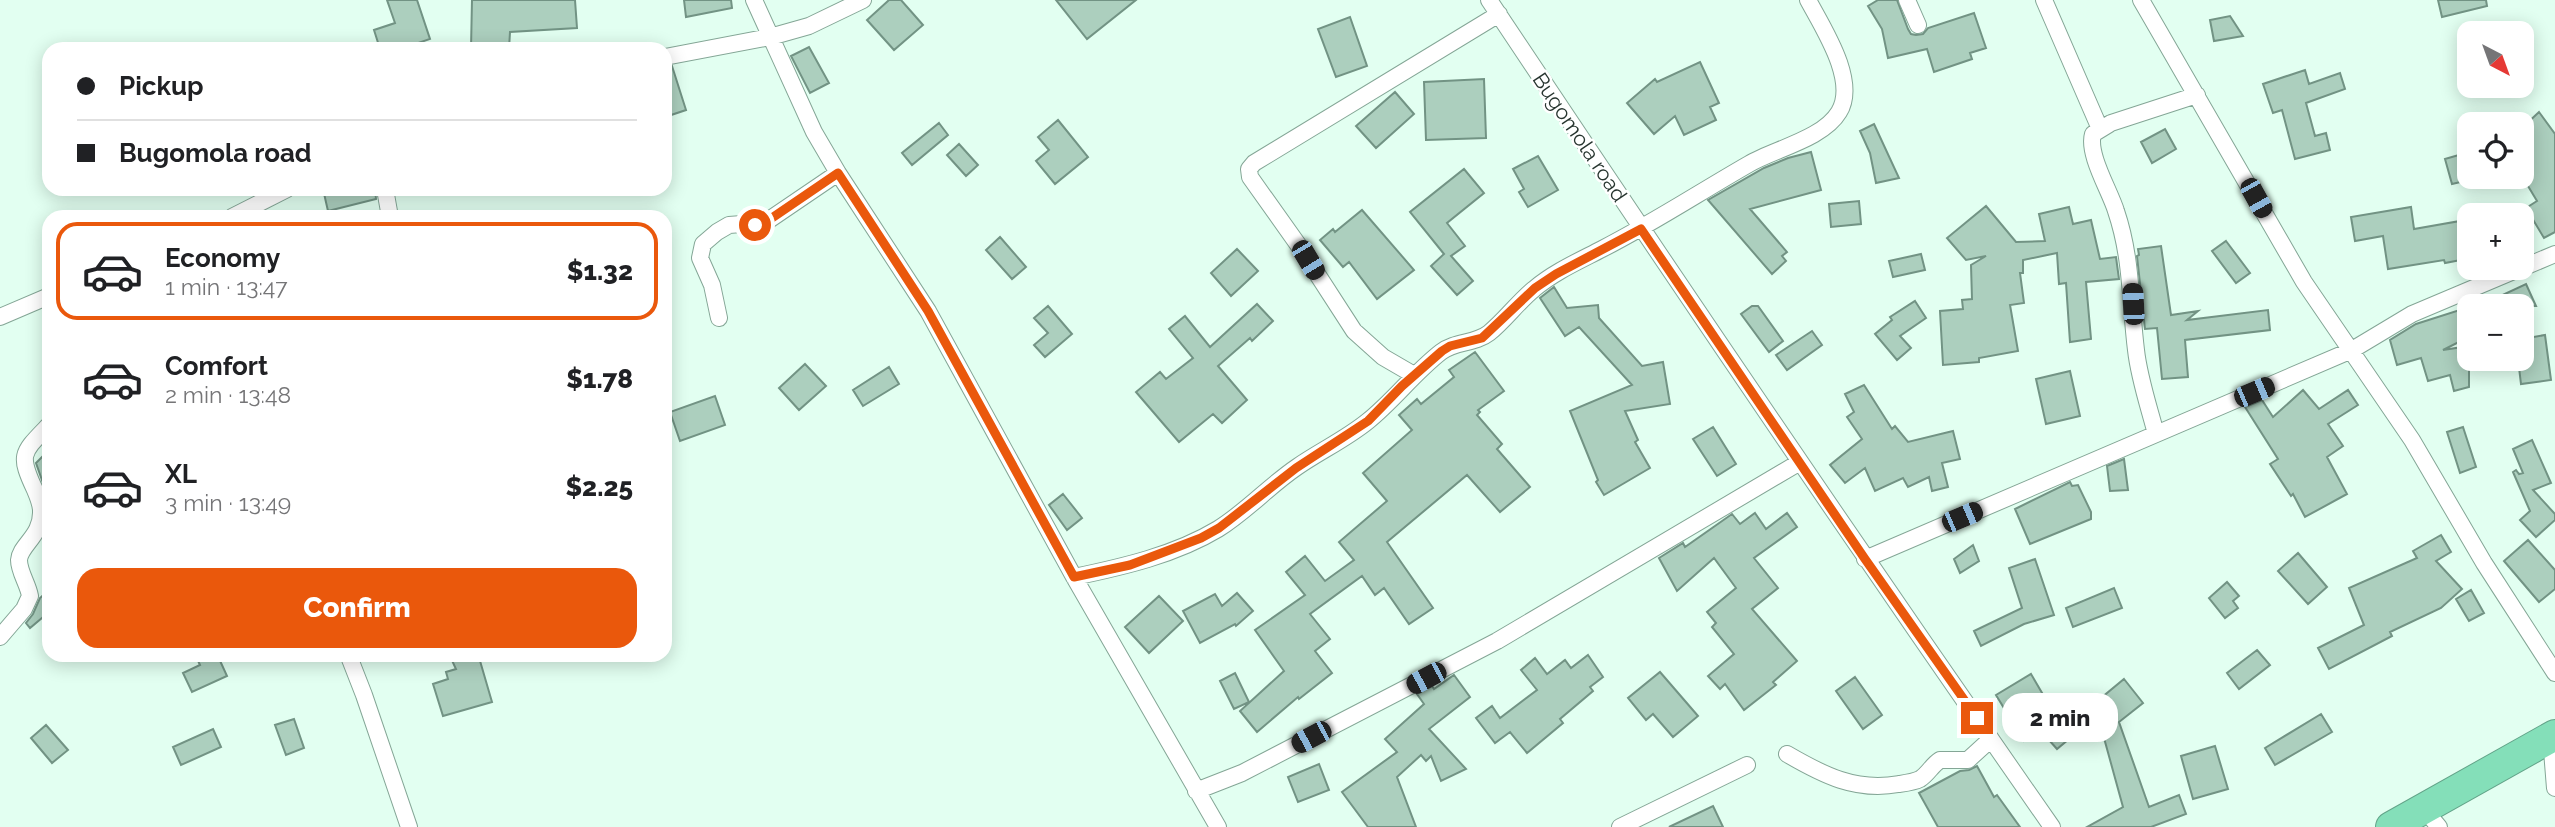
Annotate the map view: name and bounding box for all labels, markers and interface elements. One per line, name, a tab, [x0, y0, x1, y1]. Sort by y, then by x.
north arrow	[2457, 21, 2534, 98]
map controls	[2457, 21, 2534, 371]
street label: Bugomola road	[1528, 68, 1632, 206]
text: Pickup	[119, 71, 204, 101]
button: locate	[2457, 112, 2534, 189]
text: Bugomola road	[119, 138, 312, 168]
car	[2237, 175, 2276, 221]
button: +	[2457, 203, 2534, 280]
route start	[739, 209, 771, 241]
car	[1289, 237, 1328, 283]
icon: car	[81, 240, 144, 303]
text: Economy	[165, 243, 280, 273]
text: $1.32	[567, 256, 633, 286]
text: 1 min · 13:47	[165, 273, 288, 300]
car	[2122, 282, 2145, 326]
button: −	[2457, 294, 2534, 371]
icon: car	[81, 348, 144, 411]
text: Comfort	[165, 351, 268, 381]
text: $1.78	[566, 364, 633, 394]
car	[2231, 374, 2278, 410]
text: 2 min · 13:48	[165, 381, 291, 408]
icon: car	[81, 456, 144, 519]
text: XL	[165, 459, 197, 489]
text: $2.25	[565, 472, 633, 502]
text: 3 min · 13:49	[165, 489, 291, 516]
car	[1939, 499, 1986, 535]
button: Confirm	[77, 568, 637, 648]
car	[1403, 659, 1450, 697]
callout: 2 min	[2002, 694, 2117, 742]
route end	[1961, 702, 1993, 734]
text: 2 min	[2030, 704, 2090, 731]
car	[1288, 718, 1335, 756]

